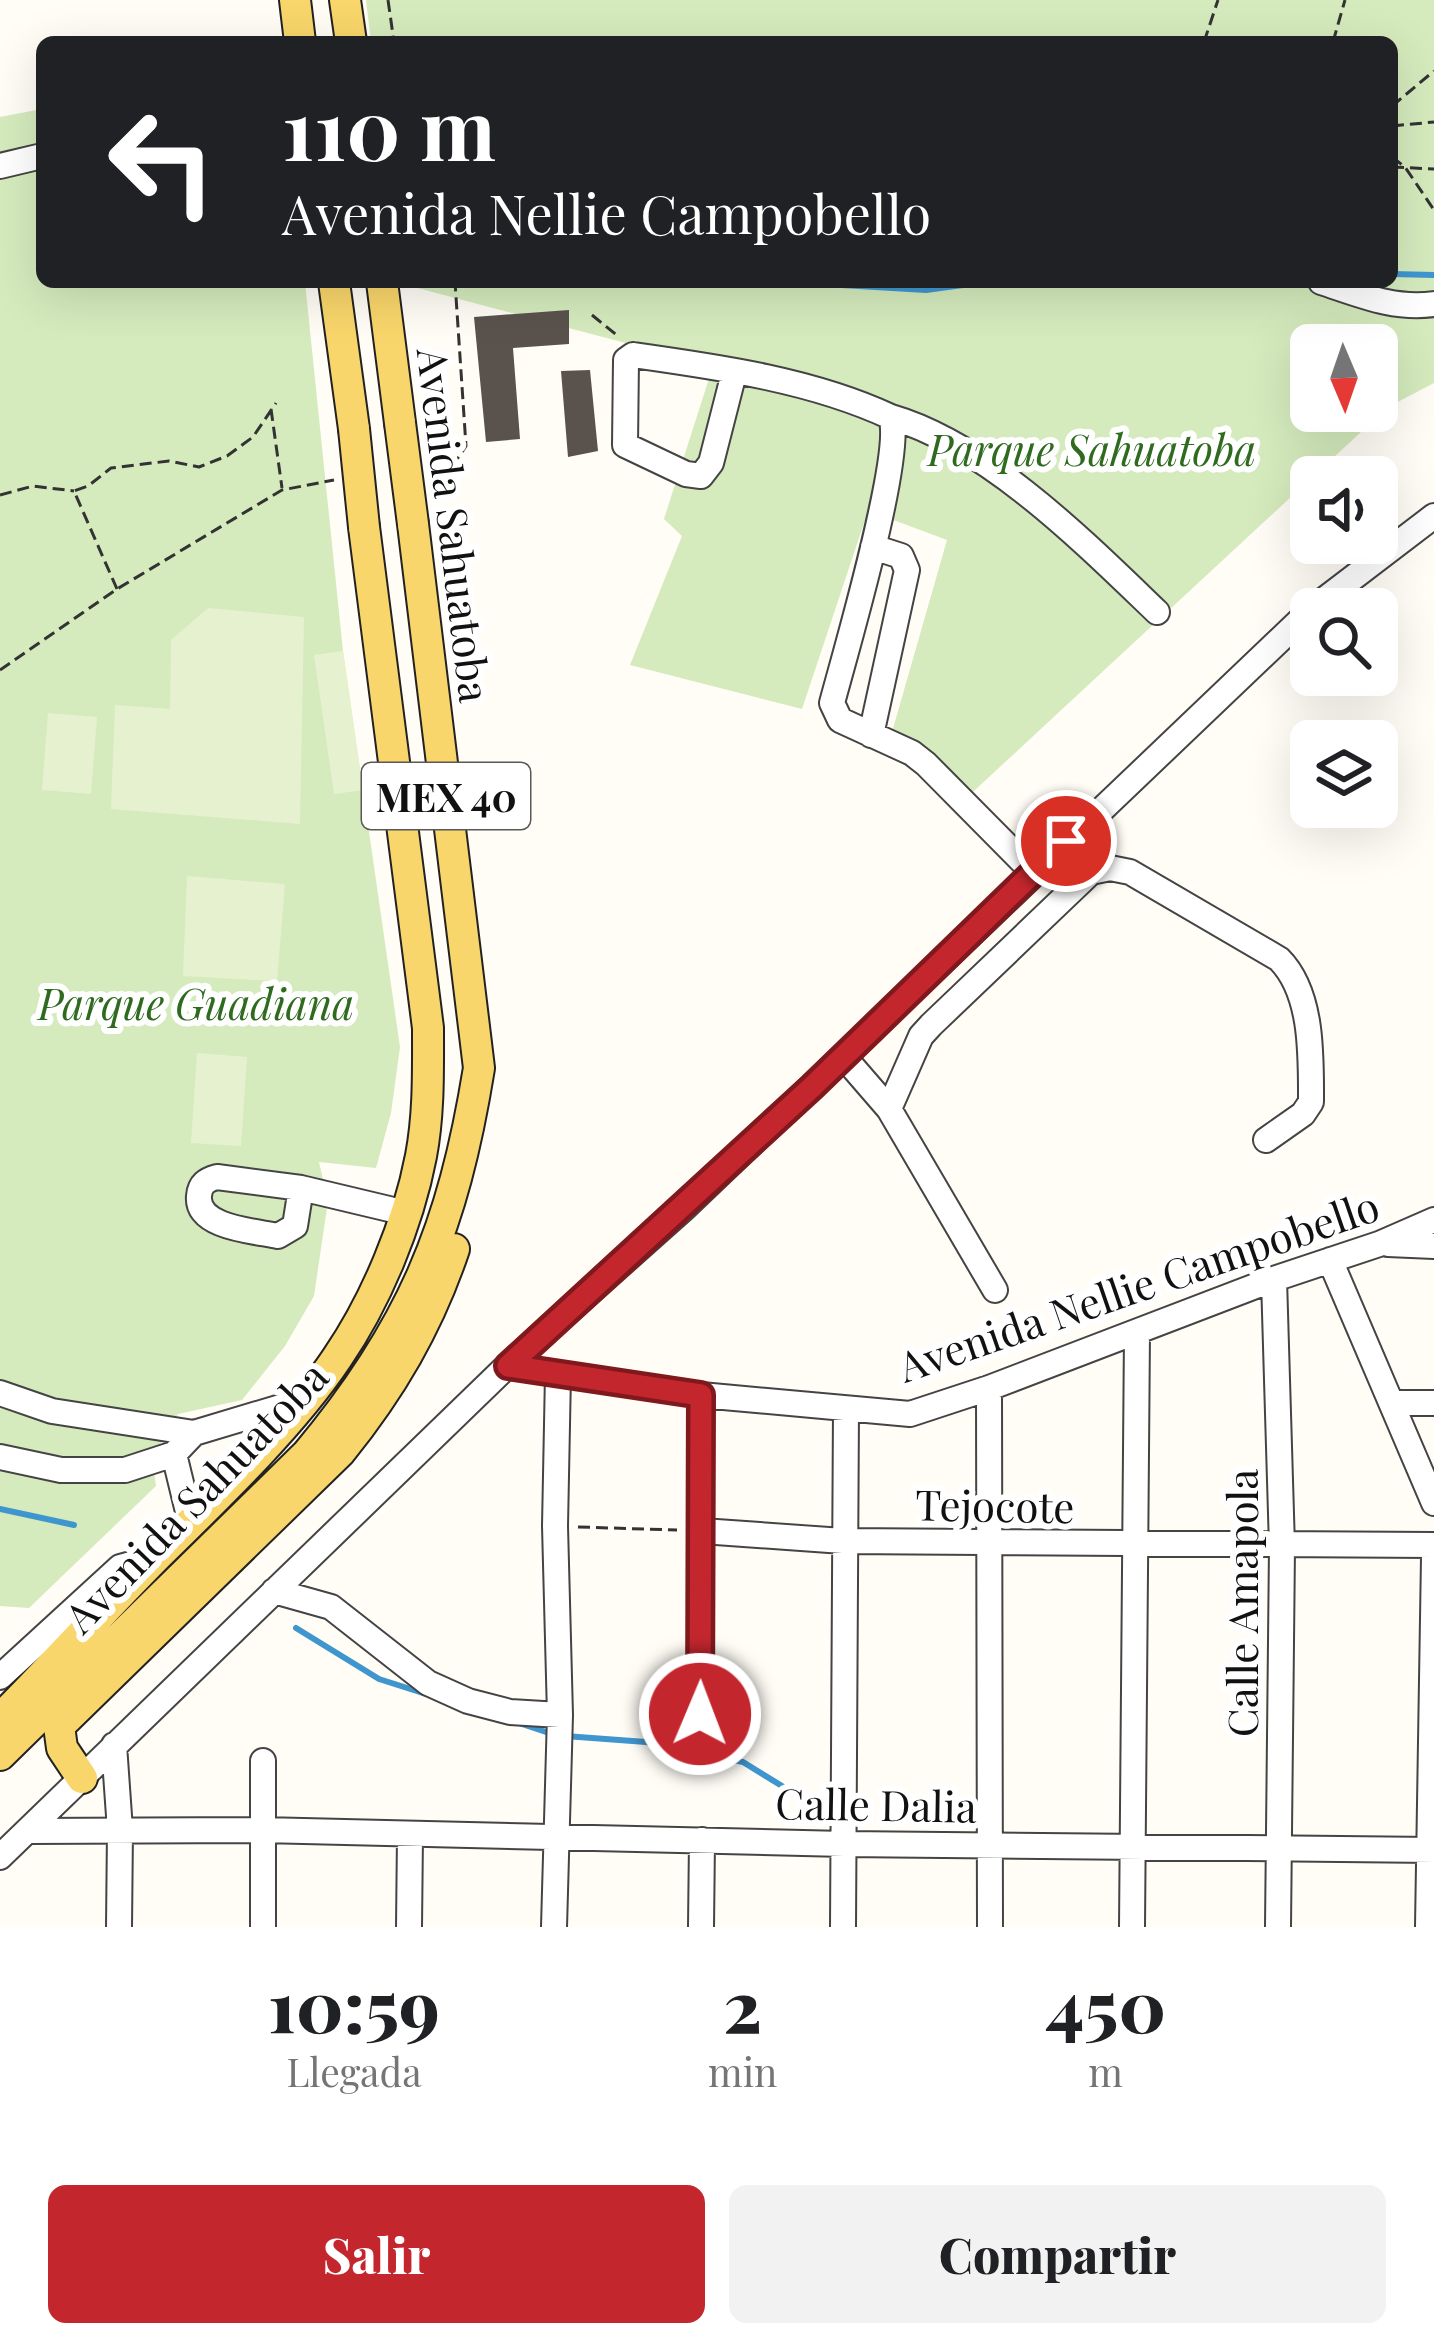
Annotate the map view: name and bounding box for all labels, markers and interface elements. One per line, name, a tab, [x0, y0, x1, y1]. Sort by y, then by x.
text: 110 m	[282, 70, 496, 182]
icon: left	[84, 84, 240, 240]
text: Avenida Nellie Campobello	[282, 177, 931, 249]
north arrow	[1290, 324, 1398, 432]
map controls	[1290, 324, 1398, 828]
street label: Avenida Sahuatoba	[405, 344, 505, 705]
park label: Parque Sahuatoba	[926, 421, 1256, 477]
button: sound	[1290, 456, 1398, 564]
button: search	[1290, 588, 1398, 696]
button: layers	[1290, 720, 1398, 828]
road number: MEX 40	[362, 763, 530, 829]
pin	[1015, 790, 1117, 892]
icon: arrive	[1033, 808, 1099, 874]
park label: Parque Guadiana	[36, 975, 354, 1031]
street label: Avenida Nellie Campobello	[889, 1176, 1386, 1394]
street label: Avenida Sahuatoba	[50, 1348, 339, 1644]
street label: Calle Amapola	[1213, 1469, 1269, 1737]
street label: Tejocote	[915, 1476, 1075, 1534]
position arrow	[637, 1651, 763, 1777]
street label: Calle Dalia	[775, 1774, 977, 1834]
text: 10:59	[268, 1955, 440, 2051]
text: 2	[723, 1955, 762, 2051]
text: 450	[1045, 1955, 1166, 2051]
text: Llegada	[286, 2045, 422, 2097]
text: min	[708, 2045, 777, 2097]
text: m	[1088, 2045, 1123, 2097]
button: Salir	[48, 2185, 705, 2323]
button: Compartir	[729, 2185, 1386, 2323]

